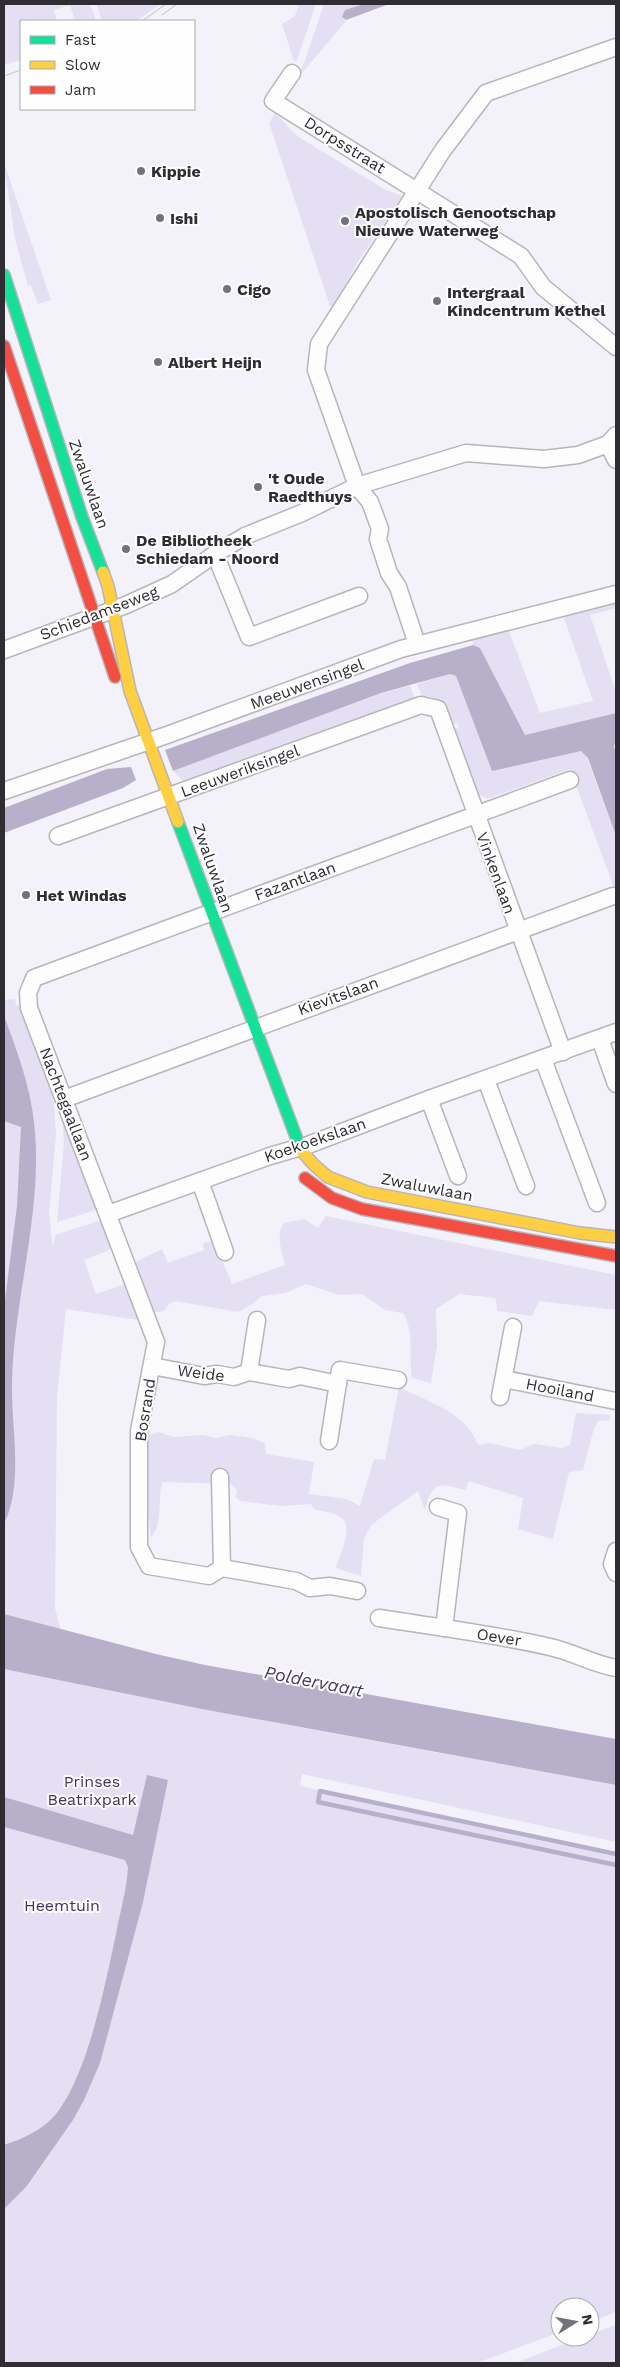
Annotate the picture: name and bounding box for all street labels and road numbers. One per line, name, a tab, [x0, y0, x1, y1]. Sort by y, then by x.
street label: Dorpsstraat	[301, 113, 389, 178]
street label: Zwaluwlaan	[65, 437, 113, 531]
street label: Schiedamseweg	[37, 582, 161, 644]
street label: Meeuwensingel	[248, 655, 366, 713]
street label: Leeuweriksingel	[178, 741, 302, 801]
street label: Zwaluwlaan	[189, 821, 237, 915]
street label: Vinkenlaan	[472, 830, 520, 916]
street label: Fazantlaan	[252, 858, 338, 904]
street label: Kievitslaan	[295, 973, 381, 1019]
street label: Nachtegaallaan	[36, 1045, 96, 1163]
street label: Koekoekslaan	[262, 1114, 368, 1166]
street label: Zwaluwlaan	[380, 1169, 474, 1205]
street label: Weide	[176, 1361, 226, 1385]
street label: Hooiland	[524, 1374, 596, 1406]
street label: Bosrand	[131, 1377, 159, 1443]
street label: Oever	[475, 1624, 523, 1650]

